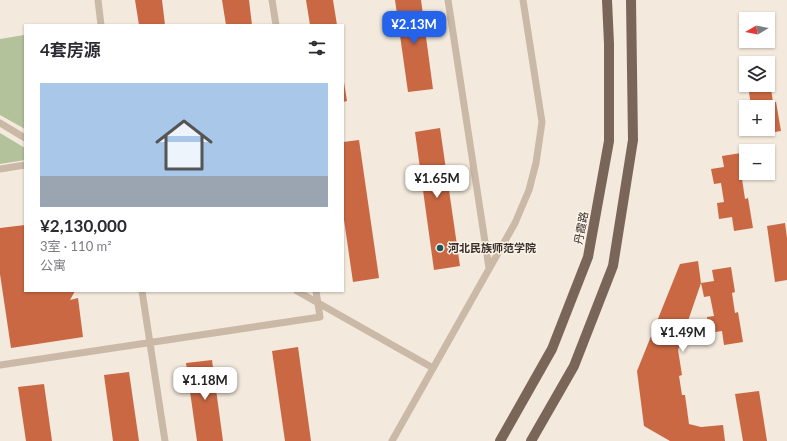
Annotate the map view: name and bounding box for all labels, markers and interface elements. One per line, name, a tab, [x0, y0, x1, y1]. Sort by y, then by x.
pin: ¥2.13M	[381, 11, 447, 45]
north arrow	[739, 12, 775, 48]
map controls	[739, 12, 775, 180]
text: ¥2.13M	[391, 16, 437, 32]
icon: filters	[306, 37, 328, 59]
text: 4套房源	[40, 39, 101, 60]
button: layers	[739, 56, 775, 92]
button: +	[739, 100, 775, 136]
icon: home	[148, 109, 220, 181]
button: −	[739, 144, 775, 180]
pin: ¥1.65M	[404, 165, 470, 199]
text: ¥1.65M	[414, 170, 460, 186]
street label: 丹霞路	[571, 210, 590, 245]
text: ¥2,130,000	[40, 215, 127, 236]
text: 3室 · 110 m²	[40, 238, 112, 254]
place label: 河北民族师范学院	[448, 241, 536, 254]
marker: 河北民族师范学院	[435, 243, 445, 253]
text: 公寓	[40, 257, 66, 273]
pin: ¥1.49M	[650, 319, 716, 353]
text: ¥1.49M	[660, 324, 706, 340]
pin: ¥1.18M	[172, 367, 238, 401]
text: ¥1.18M	[182, 372, 228, 388]

